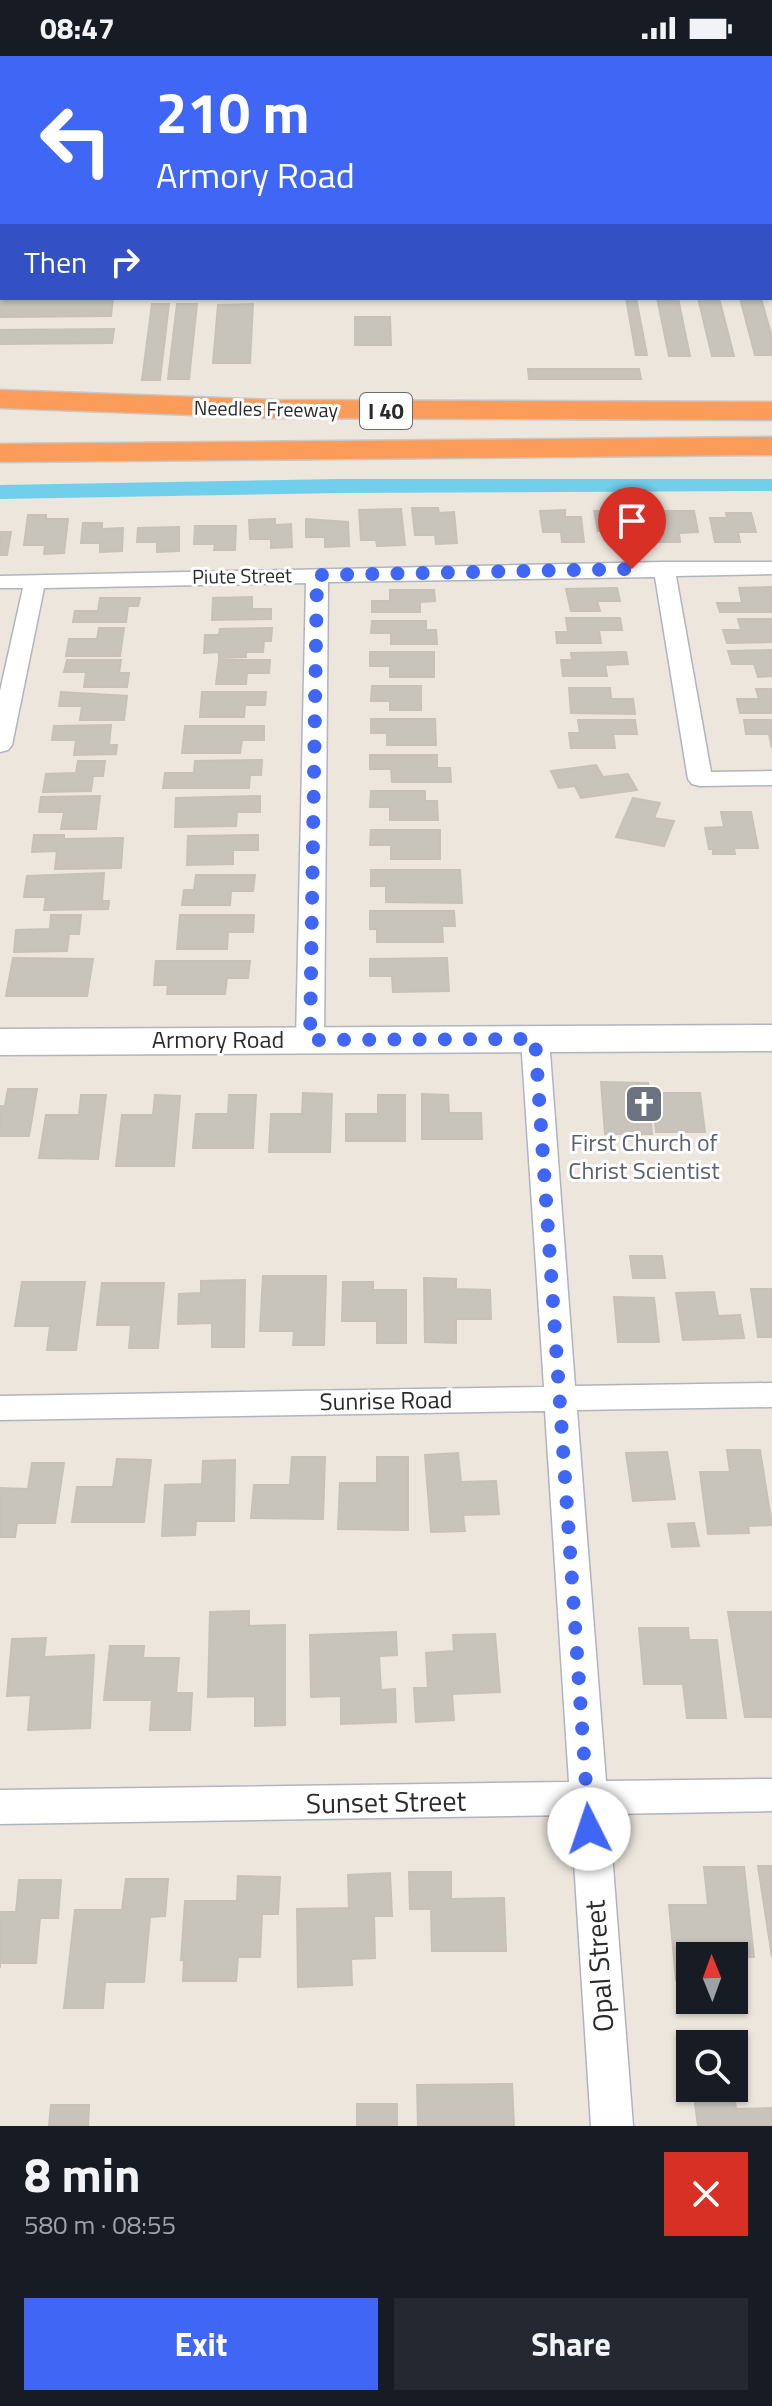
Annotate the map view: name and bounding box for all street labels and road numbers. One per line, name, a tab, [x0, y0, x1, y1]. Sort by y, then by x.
street label: Needles Freeway	[194, 392, 339, 425]
road number: I 40	[360, 393, 412, 429]
street label: Piute Street	[192, 559, 292, 592]
street label: Armory Road	[152, 1021, 284, 1057]
street label: Sunrise Road	[319, 1381, 453, 1419]
street label: Sunset Street	[305, 1779, 467, 1824]
street label: Opal Street	[572, 1898, 625, 2033]

